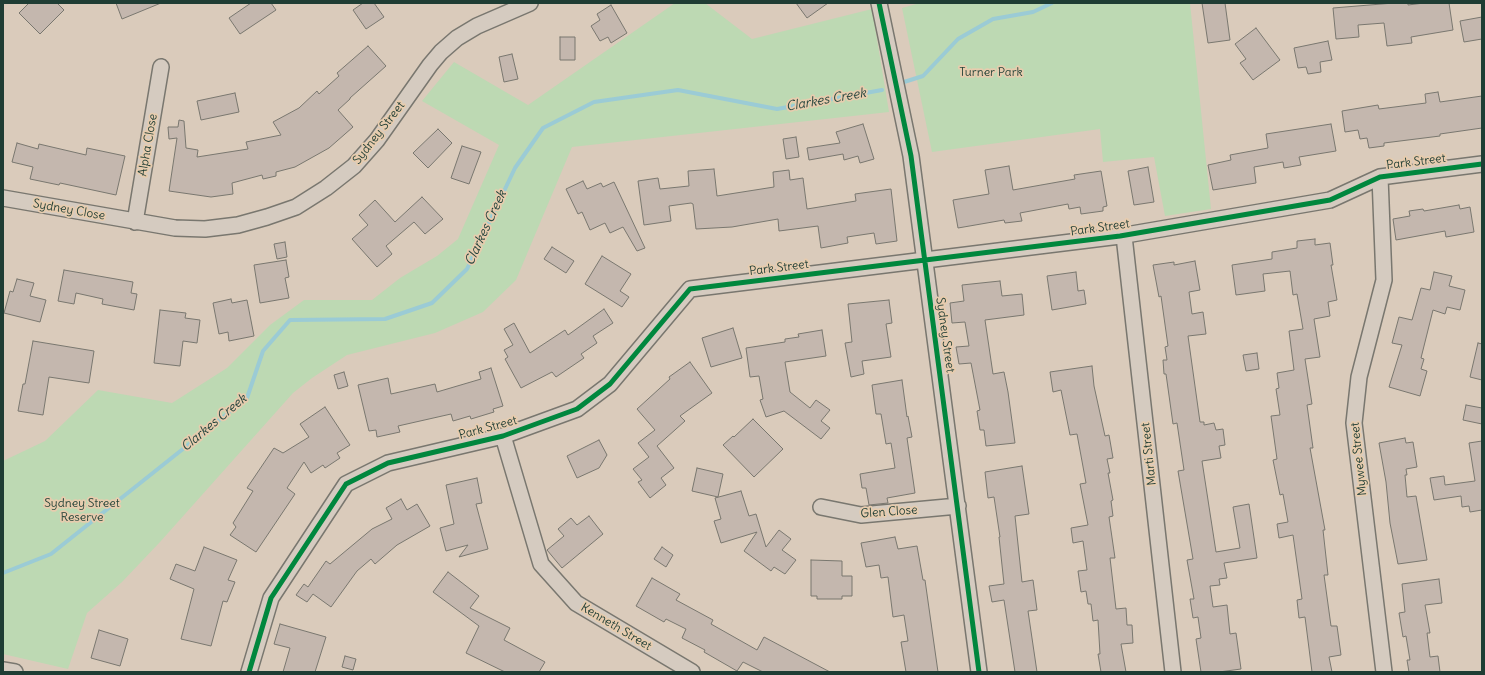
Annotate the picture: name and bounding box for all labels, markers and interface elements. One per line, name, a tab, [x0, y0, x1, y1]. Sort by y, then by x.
park label: Turner Park	[959, 66, 1023, 80]
water label: Clarkes Creek	[785, 85, 867, 115]
street label: Sydney Street	[350, 99, 408, 167]
street label: Alpha Close	[135, 113, 161, 177]
street label: Park Street	[1386, 151, 1446, 173]
water label: Clarkes Creek	[462, 188, 510, 268]
street label: Sydney Close	[32, 197, 106, 223]
street label: Park Street	[1069, 217, 1131, 239]
street label: Park Street	[749, 257, 809, 279]
street label: Sydney Street	[933, 297, 957, 373]
water label: Clarkes Creek	[178, 391, 250, 455]
street label: Park Street	[457, 413, 519, 443]
street label: Marti Street	[1139, 422, 1159, 486]
street label: Mywee Street	[1348, 422, 1370, 496]
park label: Sydney Street Reserve	[44, 497, 120, 525]
street label: Glen Close	[860, 503, 918, 521]
street label: Kenneth Street	[578, 600, 654, 654]

